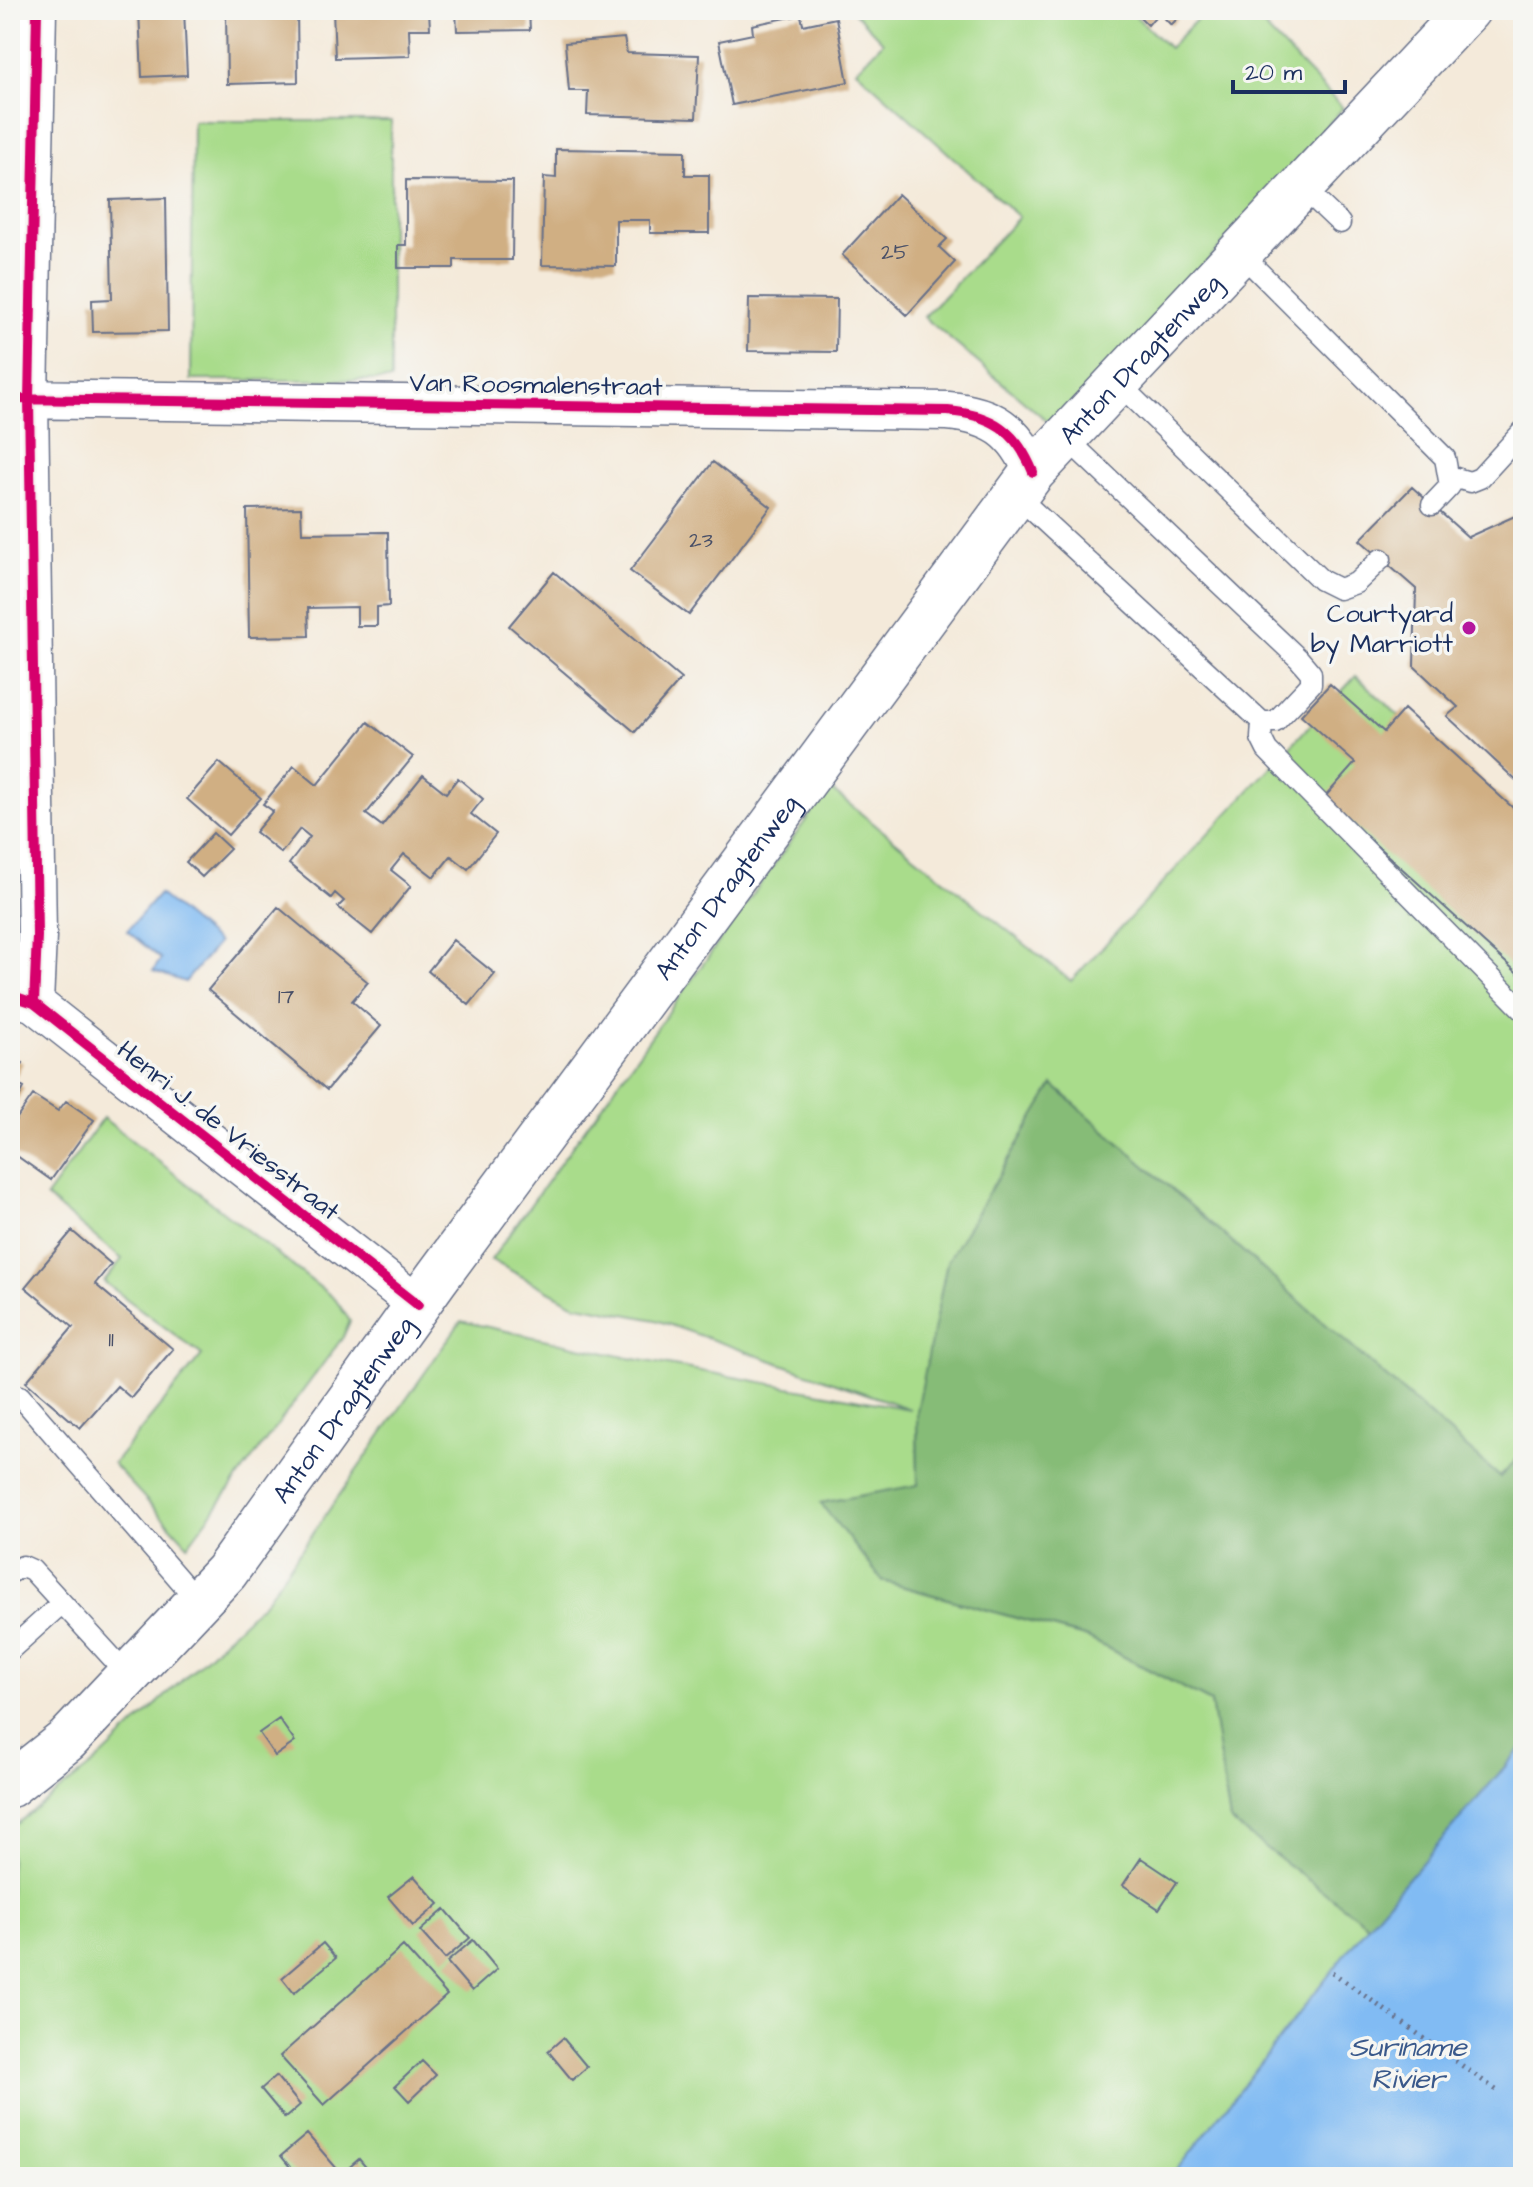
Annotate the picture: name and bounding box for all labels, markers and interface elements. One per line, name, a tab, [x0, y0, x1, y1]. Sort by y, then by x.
scale bar	[1233, 44, 1345, 94]
text: 20 m	[1245, 56, 1302, 90]
house number: 25	[881, 237, 910, 268]
street label: Anton Dragtenweg	[1051, 266, 1231, 453]
street label: Van Roosmalenstraat	[409, 365, 663, 405]
house number: 23	[689, 525, 713, 556]
place label: Courtyard by Marriott	[1311, 596, 1453, 664]
marker: Courtyard by Marriott	[1460, 619, 1478, 637]
street label: Anton Dragtenweg	[646, 788, 809, 988]
house number: 17	[278, 981, 295, 1012]
street label: Henri J. de Vriesstraat	[109, 1032, 348, 1230]
street label: Anton Dragtenweg	[264, 1309, 424, 1511]
house number: 11	[108, 1324, 114, 1355]
water label: Suriname Rivier	[1349, 2028, 1468, 2099]

